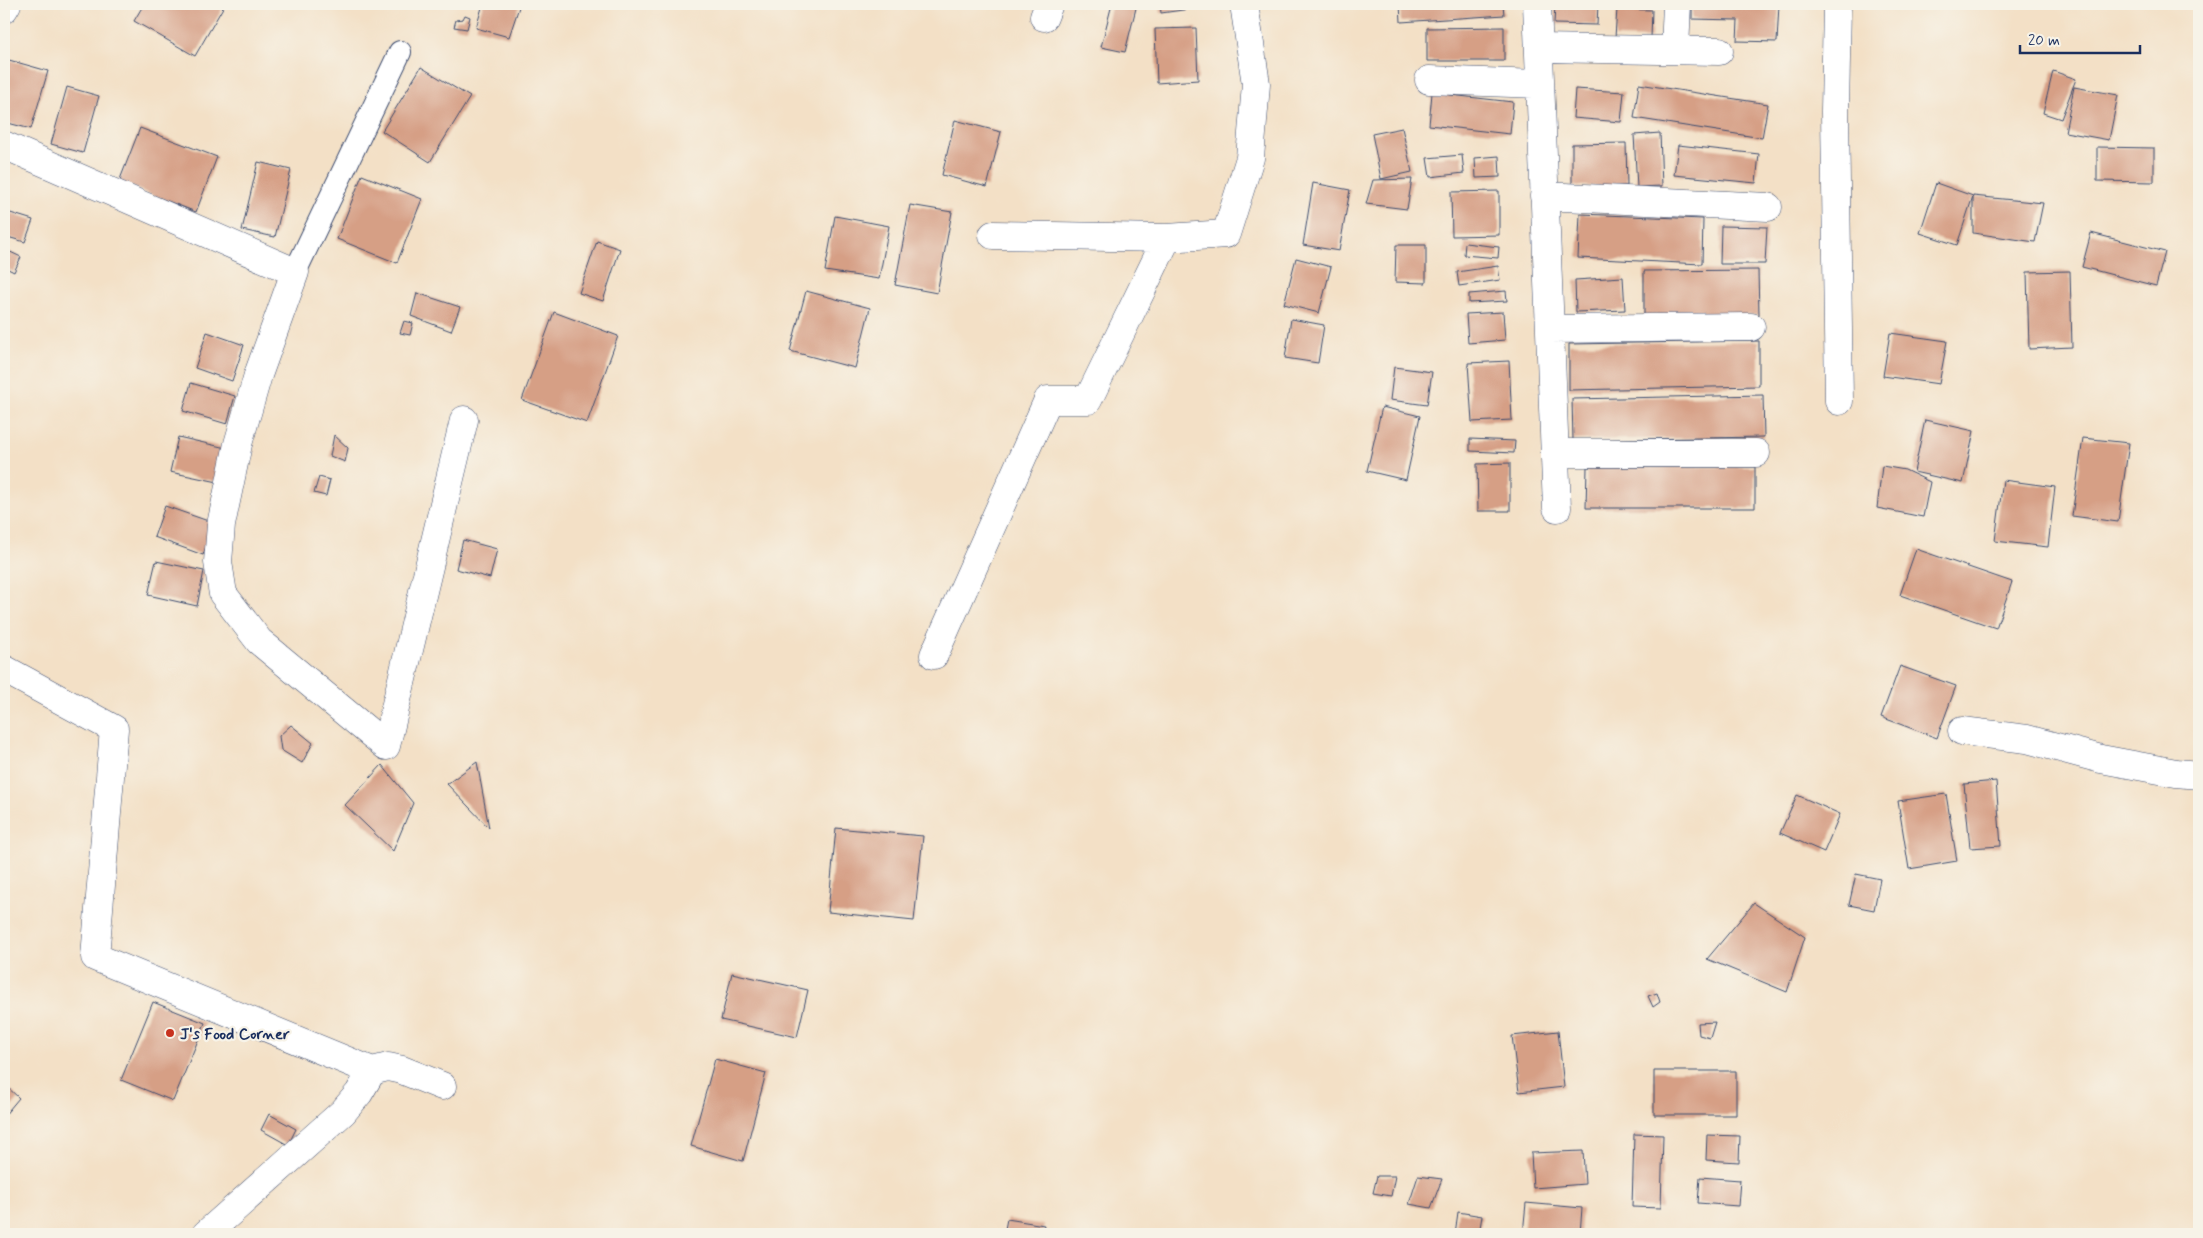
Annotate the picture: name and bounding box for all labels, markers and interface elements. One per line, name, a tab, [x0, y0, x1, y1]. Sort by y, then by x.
scale bar	[2020, 22, 2140, 54]
text: 20 m	[2028, 31, 2060, 51]
place label: J's Food Corner	[180, 1024, 290, 1045]
marker: J's Food Corner	[164, 1027, 176, 1039]

